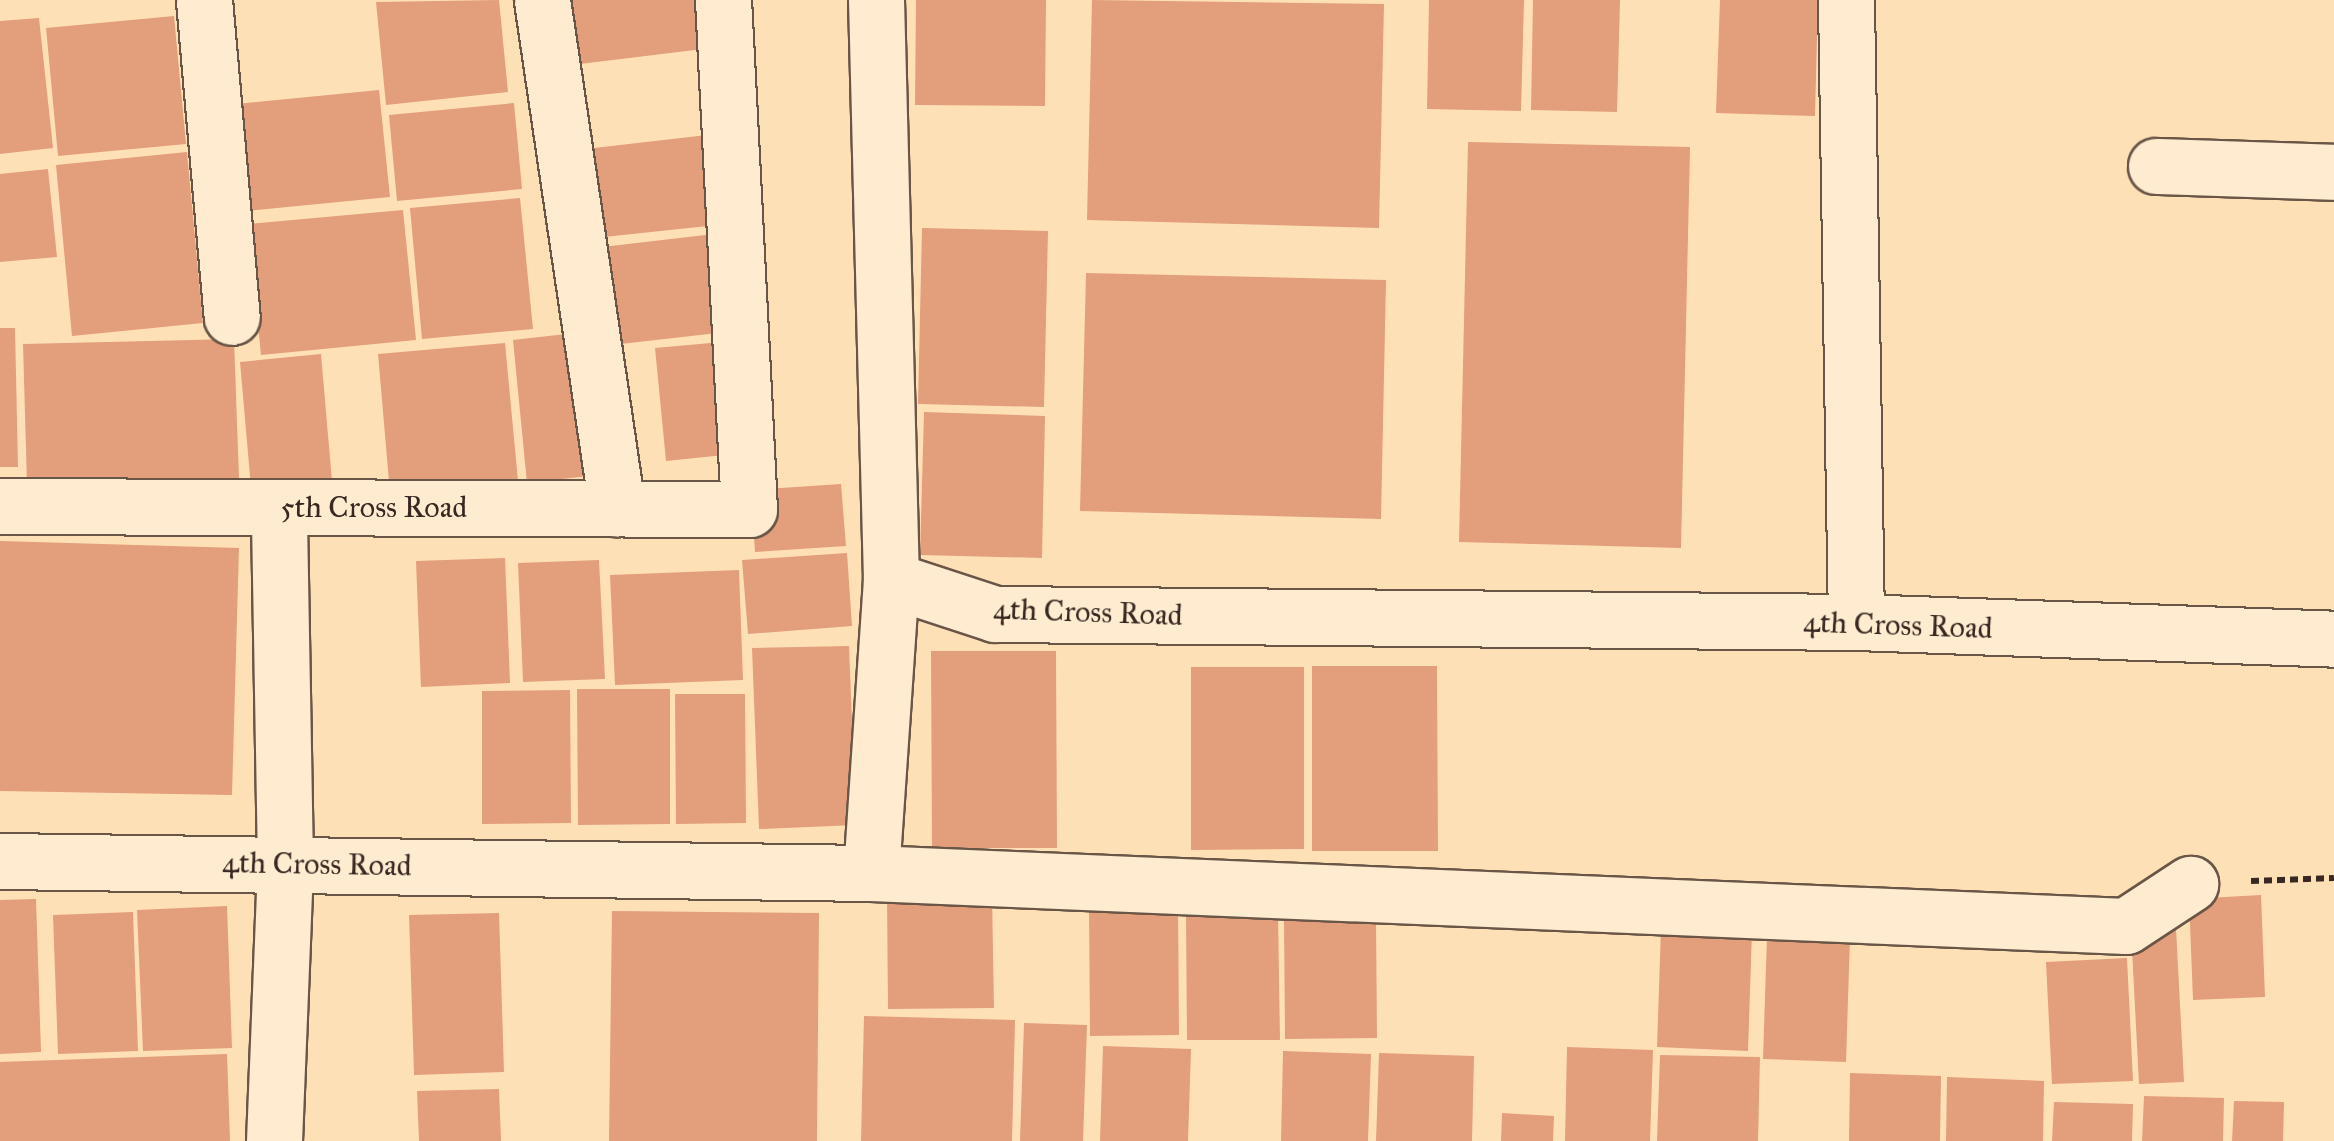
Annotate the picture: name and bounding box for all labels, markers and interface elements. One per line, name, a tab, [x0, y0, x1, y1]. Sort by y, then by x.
street label: 5th Cross Road	[281, 489, 467, 525]
street label: 4th Cross Road	[993, 591, 1183, 633]
street label: 4th Cross Road	[1803, 604, 1993, 646]
street label: 4th Cross Road	[222, 844, 412, 884]

